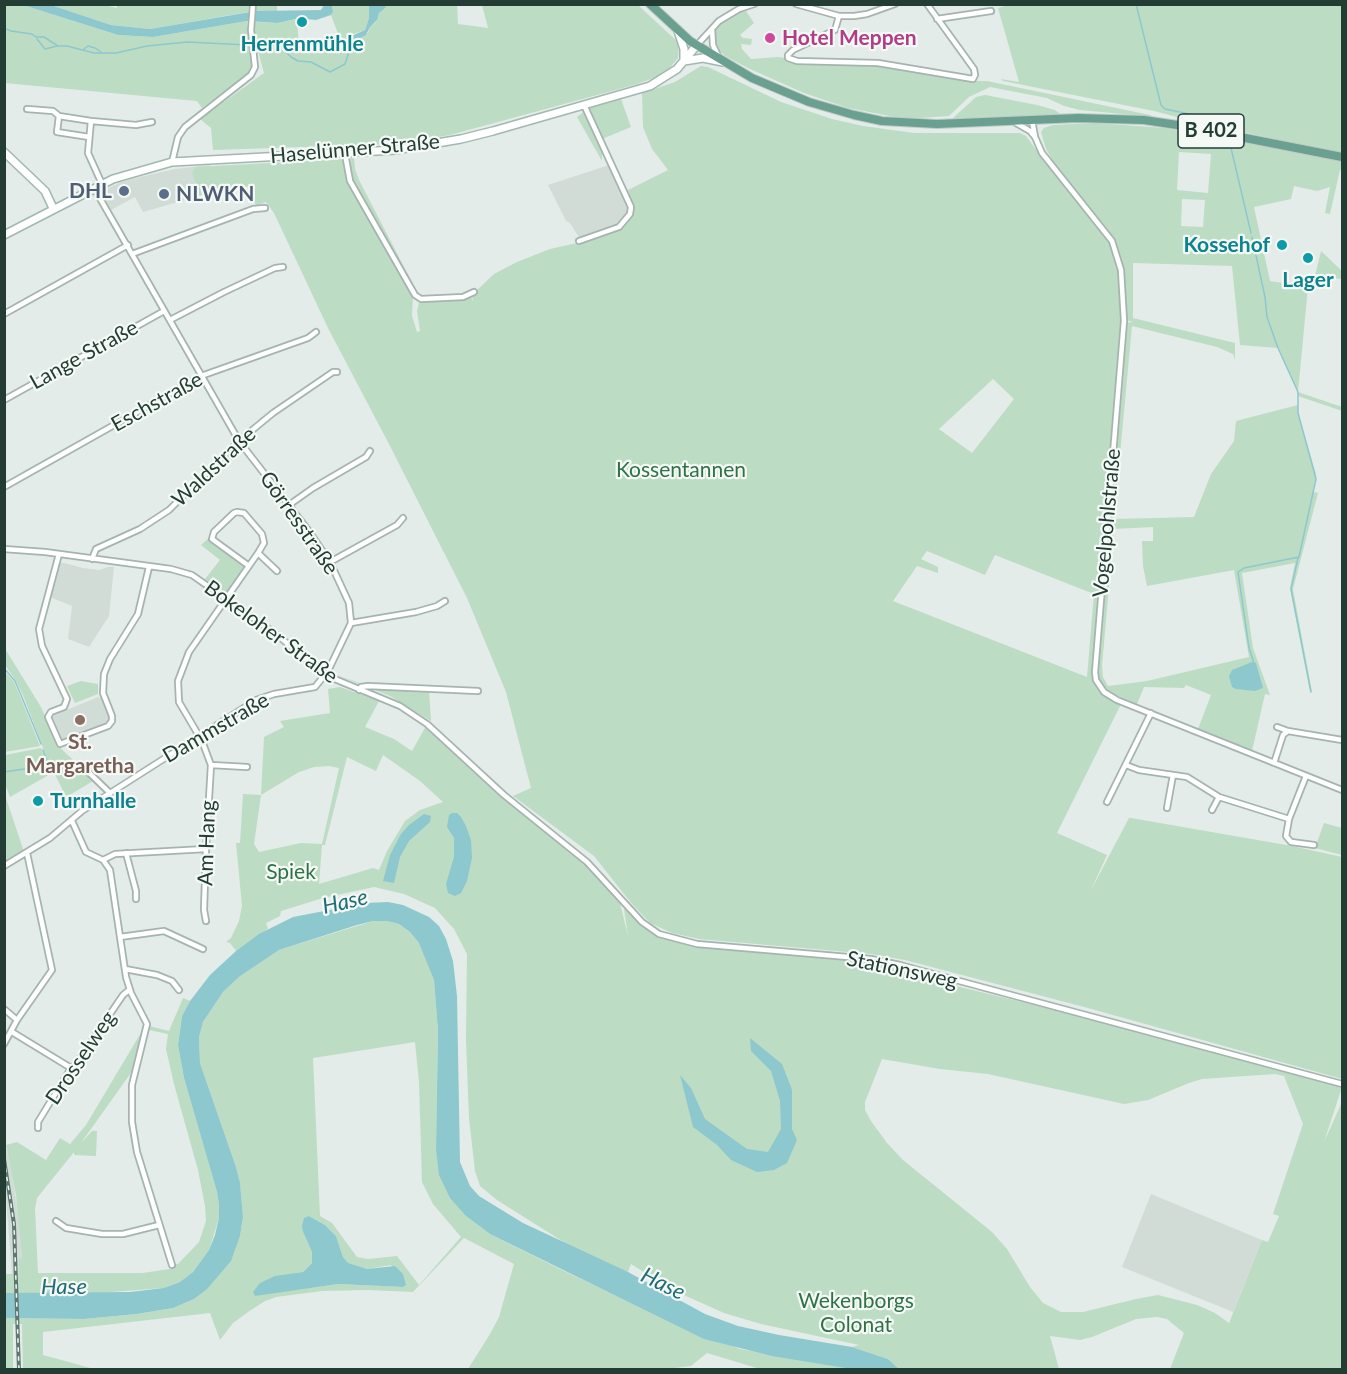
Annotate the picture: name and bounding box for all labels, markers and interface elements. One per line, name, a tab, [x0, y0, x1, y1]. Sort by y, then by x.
marker: Herrenmühle	[295, 15, 309, 29]
place label: Hotel Meppen	[782, 25, 917, 51]
place label: Herrenmühle	[240, 31, 364, 57]
marker: Hotel Meppen	[763, 31, 777, 45]
road number: B 402	[1178, 114, 1244, 148]
street label: Haselünner Straße	[269, 129, 441, 169]
place label: DHL	[69, 178, 112, 204]
place label: NLWKN	[176, 181, 254, 207]
marker: DHL	[117, 184, 131, 198]
marker: NLWKN	[157, 187, 171, 201]
place label: Kossehof	[1183, 232, 1270, 258]
marker: Kossehof	[1275, 238, 1289, 252]
marker: Lager	[1301, 251, 1315, 265]
place label: Lager	[1282, 267, 1334, 293]
street label: Lange Straße	[26, 315, 142, 395]
street label: Eschstraße	[107, 367, 207, 437]
street label: Waldstraße	[167, 422, 261, 512]
street label: Vogelpohlstraße	[1088, 447, 1126, 599]
park label: Kossentannen	[616, 457, 746, 483]
street label: Görresstraße	[254, 467, 344, 579]
street label: Bokeloher Straße	[199, 575, 343, 689]
street label: Dammstraße	[158, 687, 274, 769]
marker: St. Margaretha	[73, 713, 87, 727]
place label: St. Margaretha	[26, 729, 134, 779]
place label: Turnhalle	[50, 788, 136, 814]
marker: Turnhalle	[31, 794, 45, 808]
street label: Am Hang	[193, 800, 221, 886]
park label: Spiek	[266, 859, 316, 885]
water label: Hase	[320, 884, 370, 920]
street label: Stationsweg	[844, 946, 960, 994]
street label: Drosselweg	[41, 1006, 121, 1110]
water label: Hase	[637, 1262, 689, 1306]
water label: Hase	[41, 1274, 87, 1300]
park label: Wekenborgs Colonat	[798, 1288, 914, 1338]

